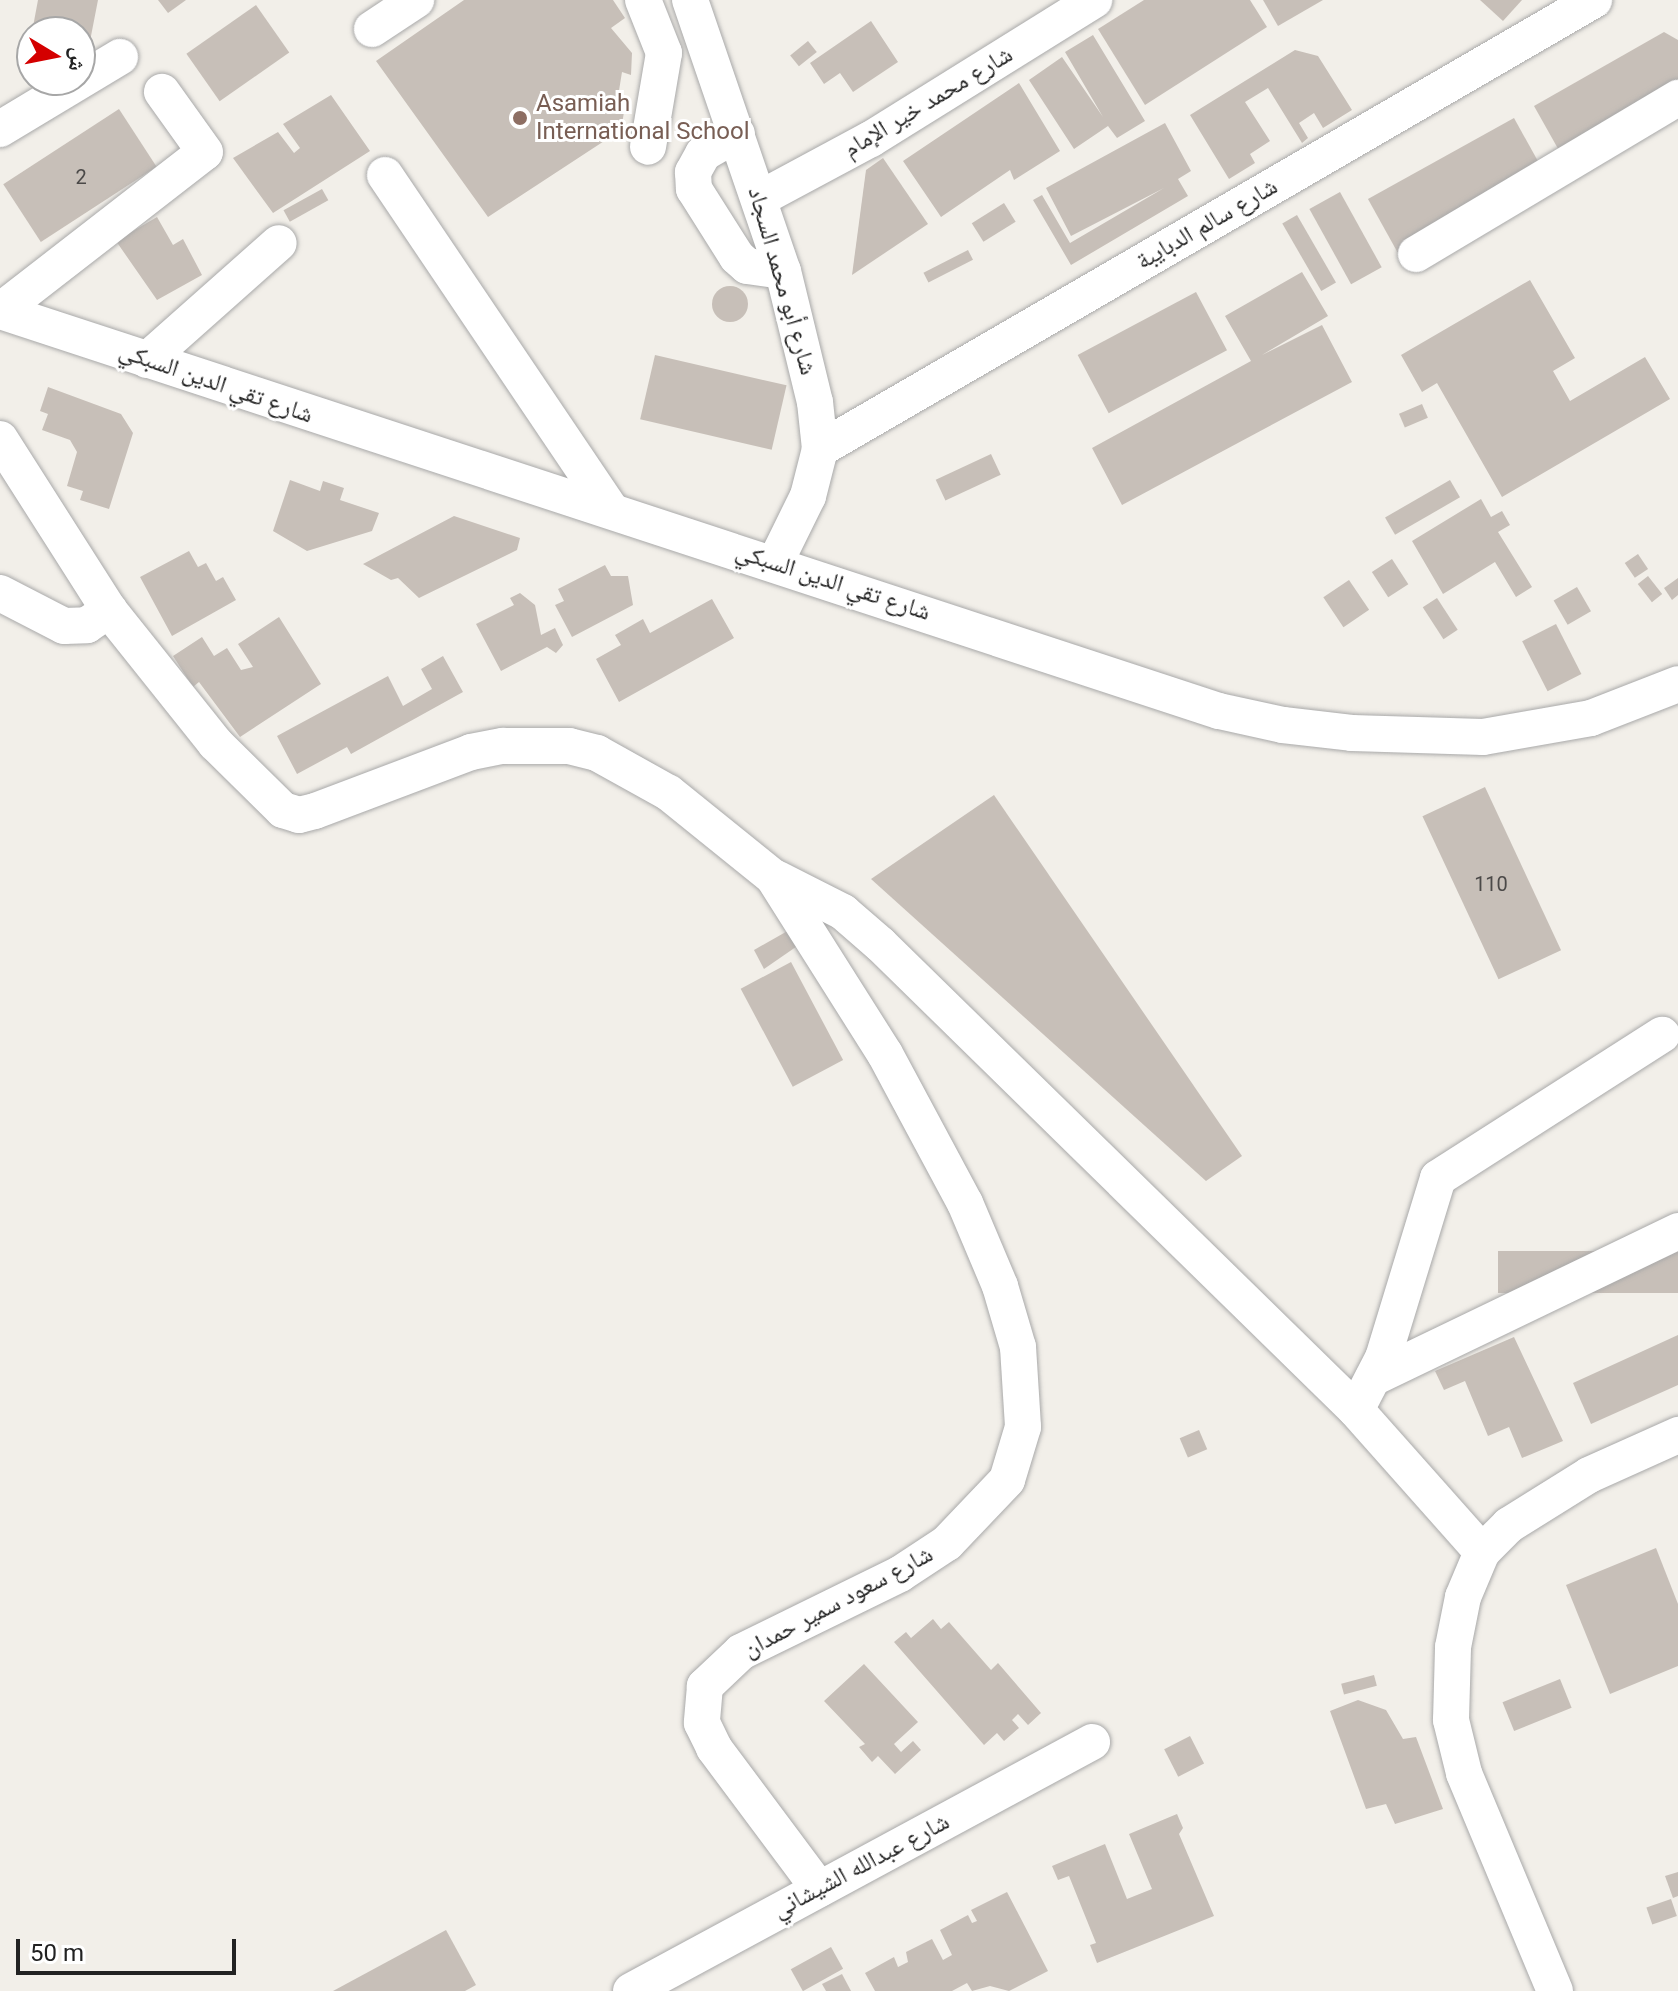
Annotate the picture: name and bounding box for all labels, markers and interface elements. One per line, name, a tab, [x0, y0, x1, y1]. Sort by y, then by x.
north arrow	[16, 16, 96, 96]
street label: شارع محمد خير الإمام	[838, 40, 1018, 164]
text: ش	[64, 46, 92, 74]
place label: Asamiah International School	[536, 90, 750, 146]
marker: Asamiah International School	[511, 109, 529, 127]
house number: 2	[75, 165, 87, 189]
street label: شارع سالم الدبايبة	[1131, 172, 1283, 276]
street label: شارع أبو محمد السجاد	[741, 184, 823, 378]
street label: شارع تقي الدين السبكي	[115, 336, 317, 430]
street label: شارع تقي الدين السبكي	[732, 537, 934, 627]
house number: 110	[1474, 872, 1508, 896]
street label: شارع سعود سمير حمدان	[738, 1540, 938, 1664]
street label: شارع عبدالله الشيشاني	[768, 1807, 954, 1925]
scale bar	[20, 1923, 240, 1973]
text: 50 m	[30, 1939, 84, 1967]

